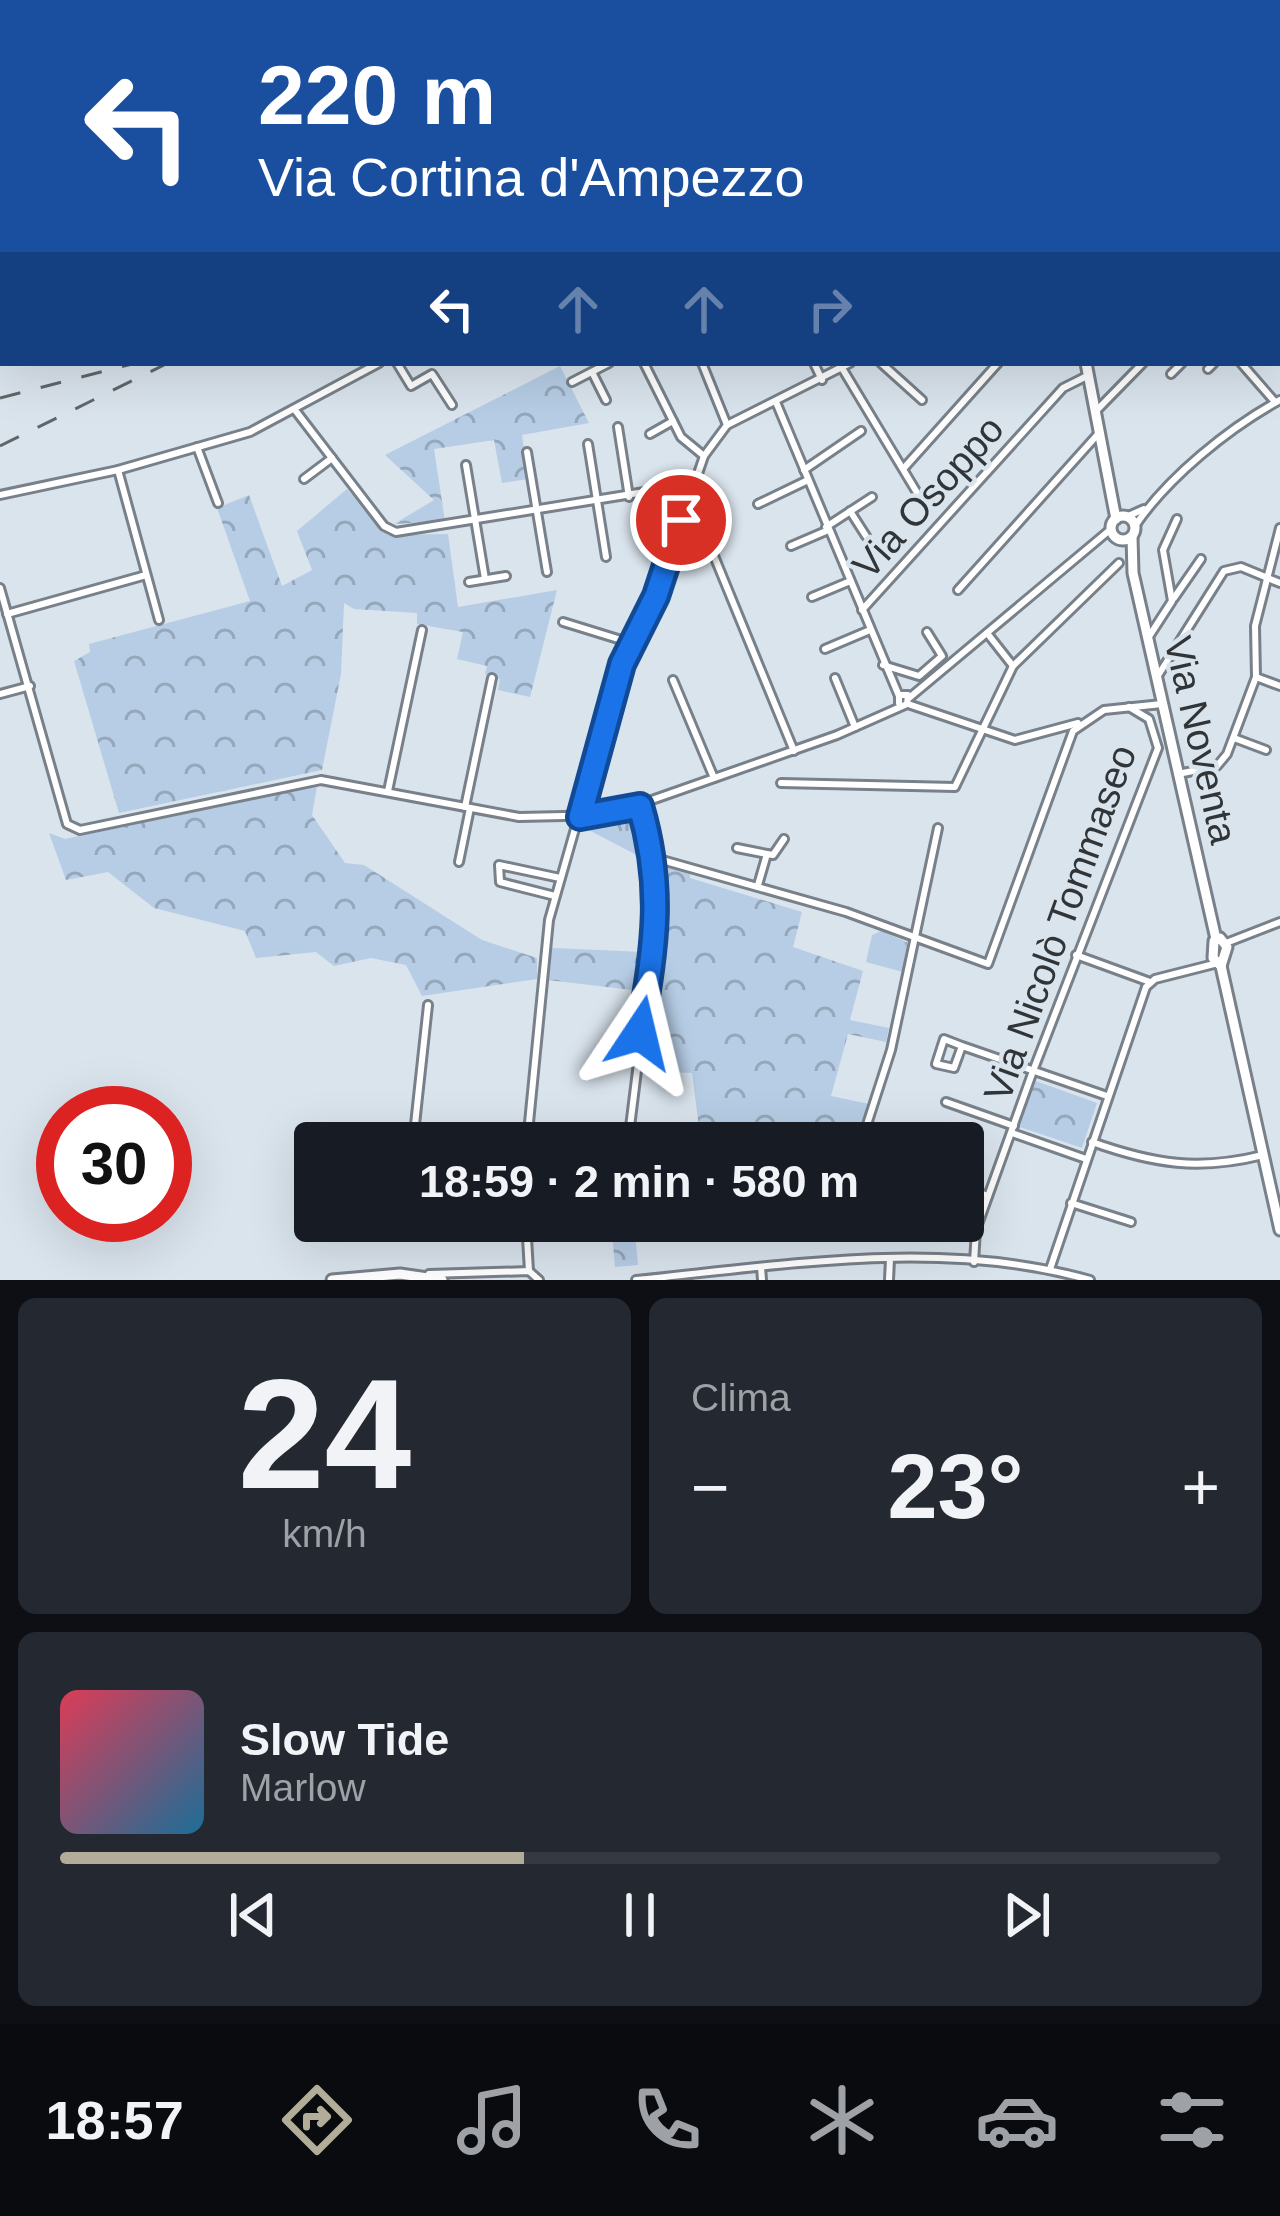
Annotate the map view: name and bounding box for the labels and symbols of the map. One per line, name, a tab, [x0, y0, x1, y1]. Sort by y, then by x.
street label: Via Osoppo	[844, 407, 1012, 587]
pin	[630, 469, 732, 571]
street label: Via Noventa	[1156, 632, 1246, 848]
street label: Via Nicolò Tommaseo	[976, 739, 1144, 1107]
position arrow	[577, 970, 703, 1096]
speed limit sign: 30	[36, 1086, 192, 1242]

